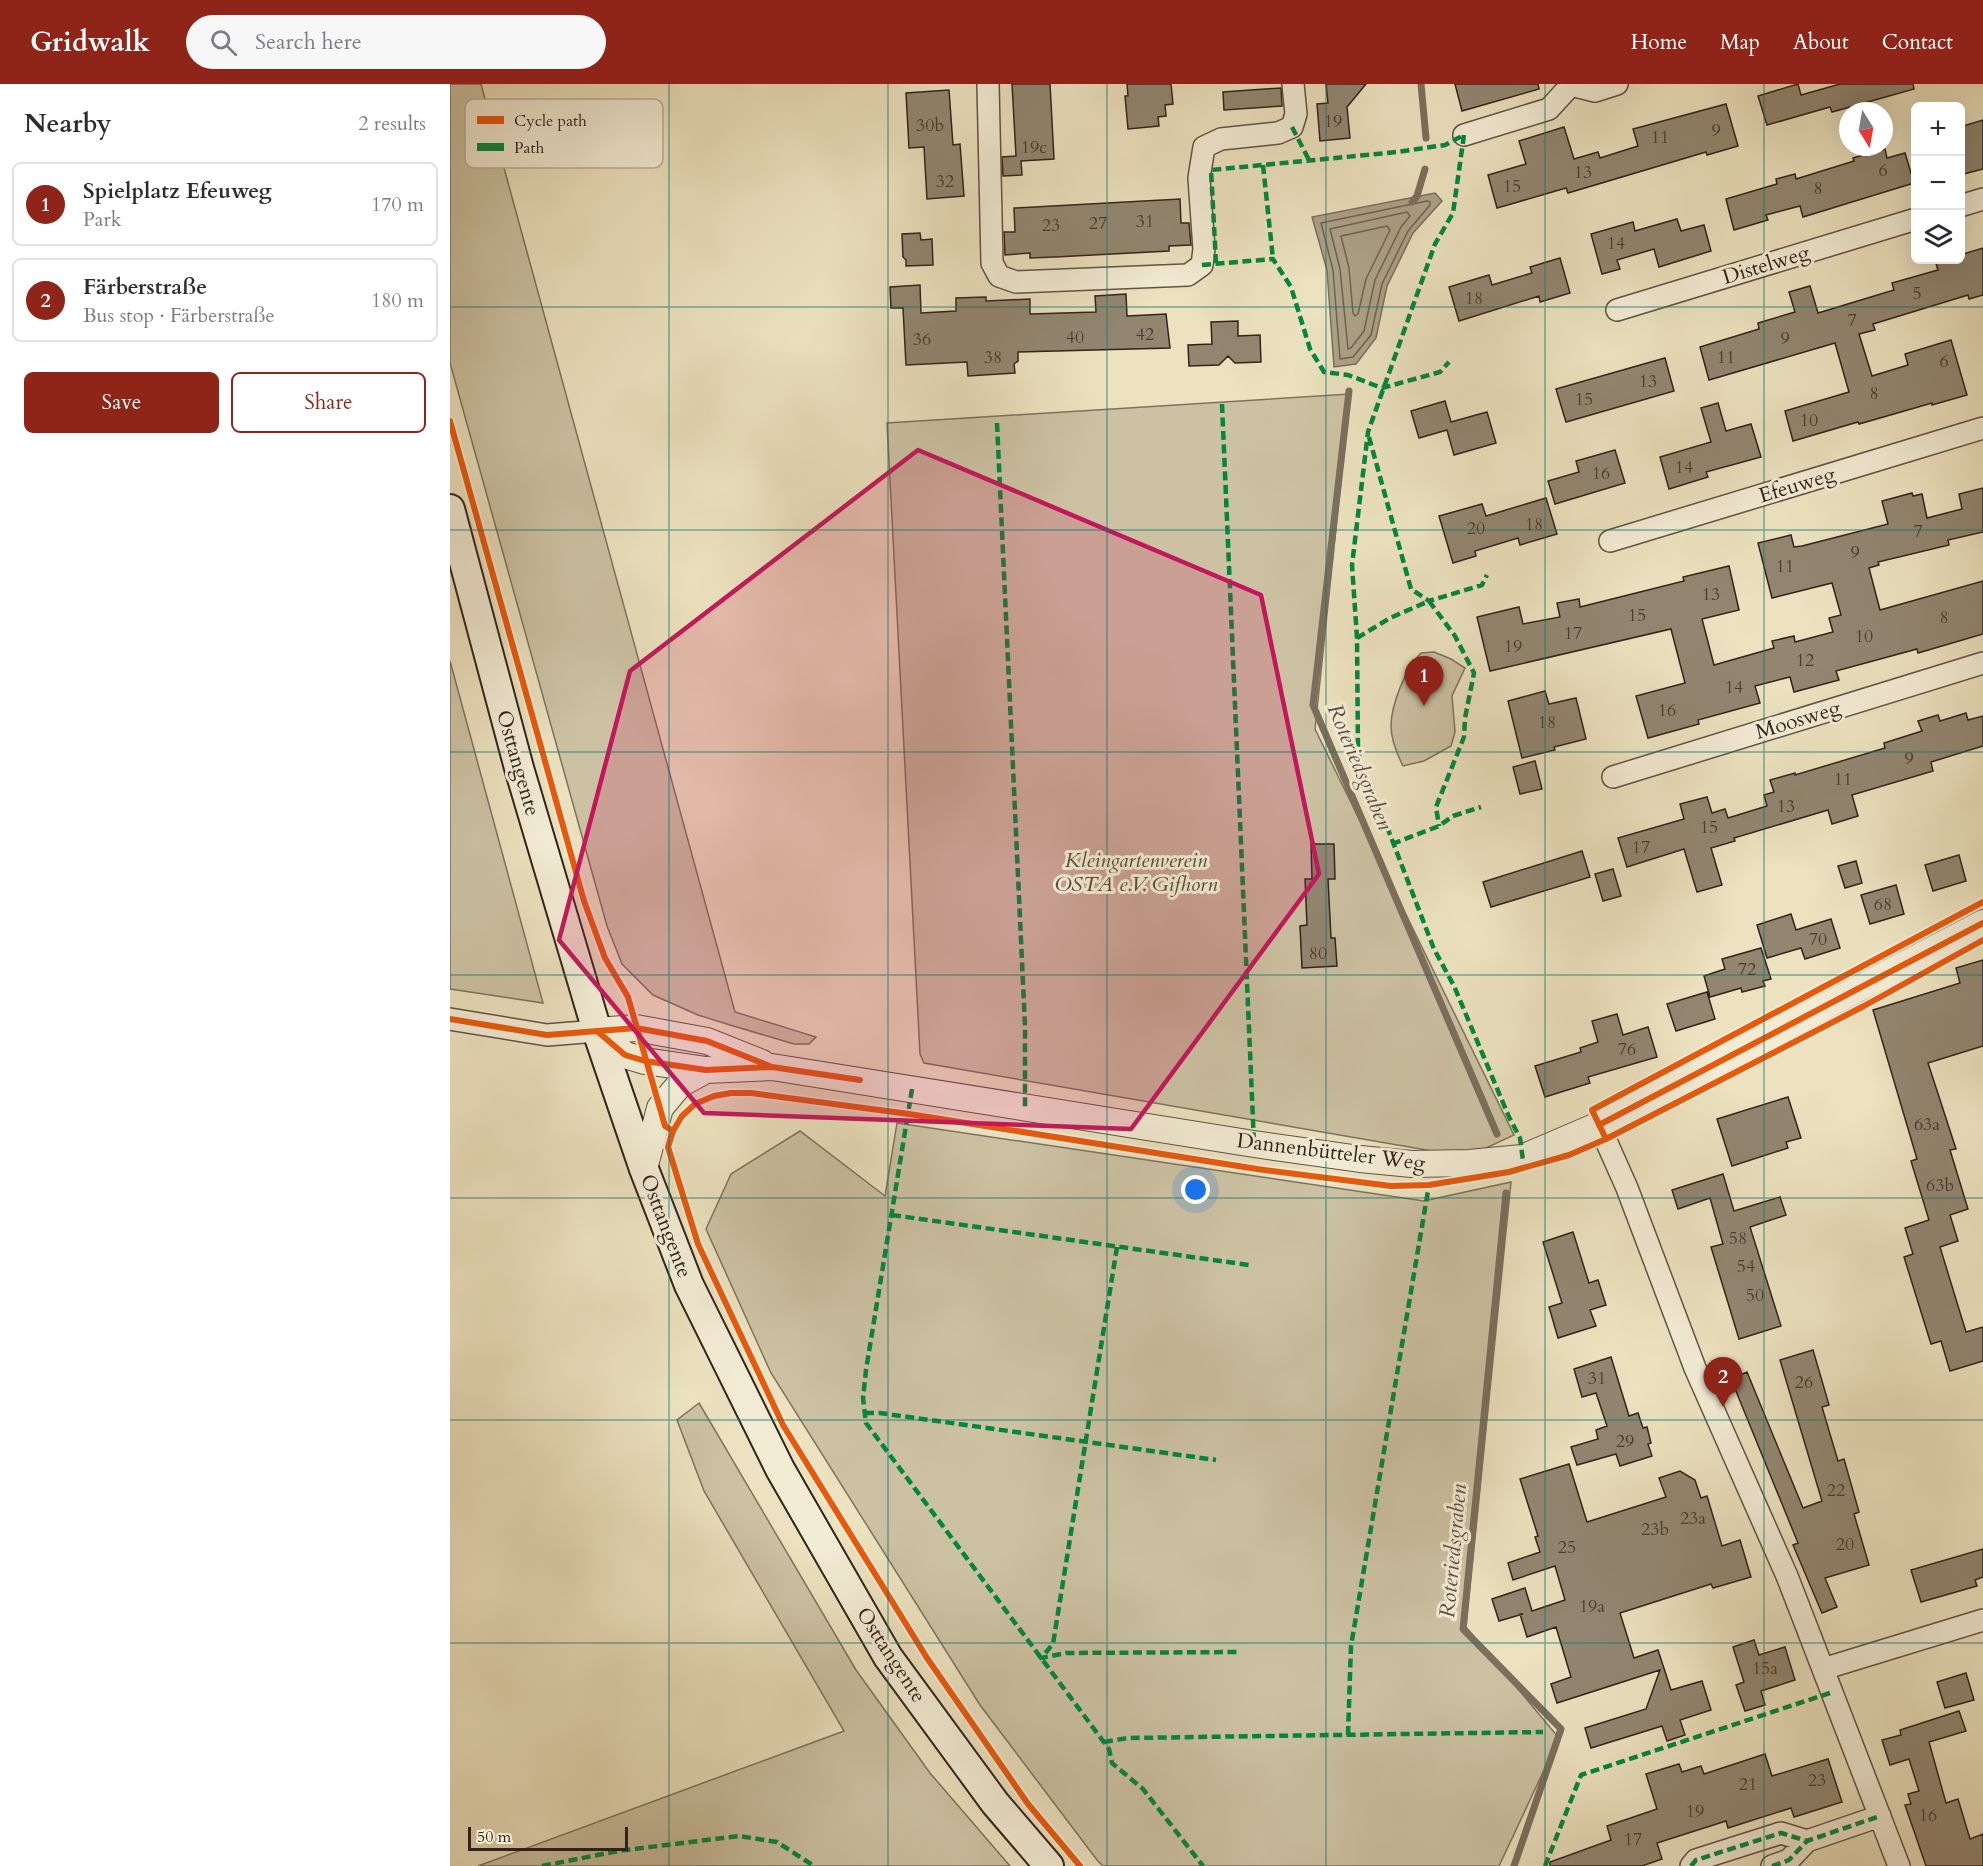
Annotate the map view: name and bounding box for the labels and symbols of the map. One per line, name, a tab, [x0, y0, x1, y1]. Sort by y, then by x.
legend	[465, 99, 663, 168]
north arrow	[1839, 102, 1893, 156]
house number: 19	[1324, 109, 1342, 134]
text: Cycle path	[514, 110, 587, 132]
house number: 30b	[916, 113, 944, 138]
house number: 9	[1711, 118, 1721, 143]
house number: 11	[1651, 125, 1669, 150]
house number: 19c	[1021, 135, 1047, 160]
text: Path	[514, 137, 544, 159]
house number: 6	[1878, 158, 1888, 183]
house number: 13	[1574, 160, 1592, 185]
house number: 32	[936, 169, 954, 194]
house number: 15	[1503, 174, 1521, 199]
house number: 8	[1813, 176, 1823, 201]
house number: 31	[1136, 209, 1154, 234]
house number: 27	[1089, 211, 1107, 236]
house number: 23	[1042, 213, 1060, 238]
house number: 14	[1607, 231, 1625, 256]
street label: Distelweg	[1719, 238, 1813, 292]
house number: 5	[1912, 281, 1922, 306]
house number: 18	[1465, 286, 1483, 311]
house number: 7	[1847, 308, 1857, 333]
house number: 42	[1136, 322, 1154, 347]
house number: 40	[1066, 325, 1084, 350]
house number: 9	[1780, 326, 1790, 351]
house number: 36	[913, 327, 931, 352]
house number: 38	[984, 345, 1002, 370]
house number: 11	[1717, 345, 1735, 370]
house number: 6	[1939, 349, 1949, 374]
house number: 13	[1639, 369, 1657, 394]
house number: 8	[1869, 381, 1879, 406]
house number: 15	[1575, 387, 1593, 412]
house number: 10	[1800, 408, 1818, 433]
house number: 14	[1675, 455, 1693, 480]
street label: Efeuweg	[1755, 460, 1839, 510]
house number: 16	[1592, 461, 1610, 486]
house number: 18	[1525, 512, 1543, 537]
house number: 20	[1467, 516, 1485, 541]
house number: 7	[1913, 519, 1923, 544]
house number: 9	[1850, 540, 1860, 565]
house number: 11	[1776, 554, 1794, 579]
house number: 13	[1702, 582, 1720, 607]
house number: 15	[1628, 603, 1646, 628]
house number: 8	[1939, 605, 1949, 630]
house number: 17	[1564, 621, 1582, 646]
house number: 10	[1855, 624, 1873, 649]
house number: 19	[1504, 634, 1522, 659]
house number: 12	[1796, 648, 1814, 673]
pin: 1	[1404, 656, 1444, 706]
house number: 14	[1725, 675, 1743, 700]
street label: Moosweg	[1752, 693, 1844, 747]
house number: 16	[1658, 698, 1676, 723]
water label: Roteriedsgraben	[1320, 699, 1400, 835]
street label: Osttangente	[489, 707, 547, 819]
house number: 18	[1538, 710, 1556, 735]
house number: 9	[1904, 746, 1914, 771]
house number: 11	[1834, 767, 1852, 792]
house number: 13	[1777, 794, 1795, 819]
house number: 15	[1700, 815, 1718, 840]
house number: 17	[1632, 835, 1650, 860]
park label: Kleingartenverein OSTA e.V. Gifhorn	[1055, 846, 1218, 899]
house number: 68	[1874, 892, 1892, 917]
house number: 70	[1809, 927, 1827, 952]
house number: 80	[1309, 941, 1327, 966]
house number: 72	[1738, 957, 1756, 982]
house number: 76	[1618, 1037, 1636, 1062]
house number: 63a	[1914, 1112, 1940, 1137]
street label: Dannenbütteler Weg	[1235, 1126, 1427, 1178]
street label: Osttangente	[633, 1170, 699, 1282]
house number: 63b	[1926, 1173, 1954, 1198]
your location	[1181, 1175, 1210, 1204]
house number: 58	[1729, 1226, 1747, 1251]
house number: 54	[1737, 1254, 1755, 1279]
house number: 50	[1746, 1283, 1764, 1308]
pin: 2	[1704, 1358, 1742, 1407]
house number: 31	[1588, 1366, 1606, 1391]
house number: 26	[1795, 1370, 1813, 1395]
house number: 29	[1616, 1429, 1634, 1454]
house number: 22	[1827, 1478, 1845, 1503]
water label: Roteriedsgraben	[1432, 1482, 1474, 1619]
house number: 23a	[1680, 1506, 1706, 1531]
house number: 23b	[1641, 1517, 1669, 1542]
house number: 20	[1836, 1532, 1854, 1557]
house number: 25	[1558, 1535, 1576, 1560]
house number: 19a	[1579, 1594, 1605, 1619]
street label: Osttangente	[849, 1601, 933, 1709]
house number: 15a	[1752, 1656, 1778, 1681]
house number: 23	[1808, 1768, 1826, 1793]
house number: 21	[1739, 1772, 1757, 1797]
house number: 19	[1686, 1799, 1704, 1824]
house number: 16	[1919, 1803, 1937, 1828]
scale bar	[468, 1824, 628, 1852]
house number: 17	[1624, 1827, 1642, 1852]

